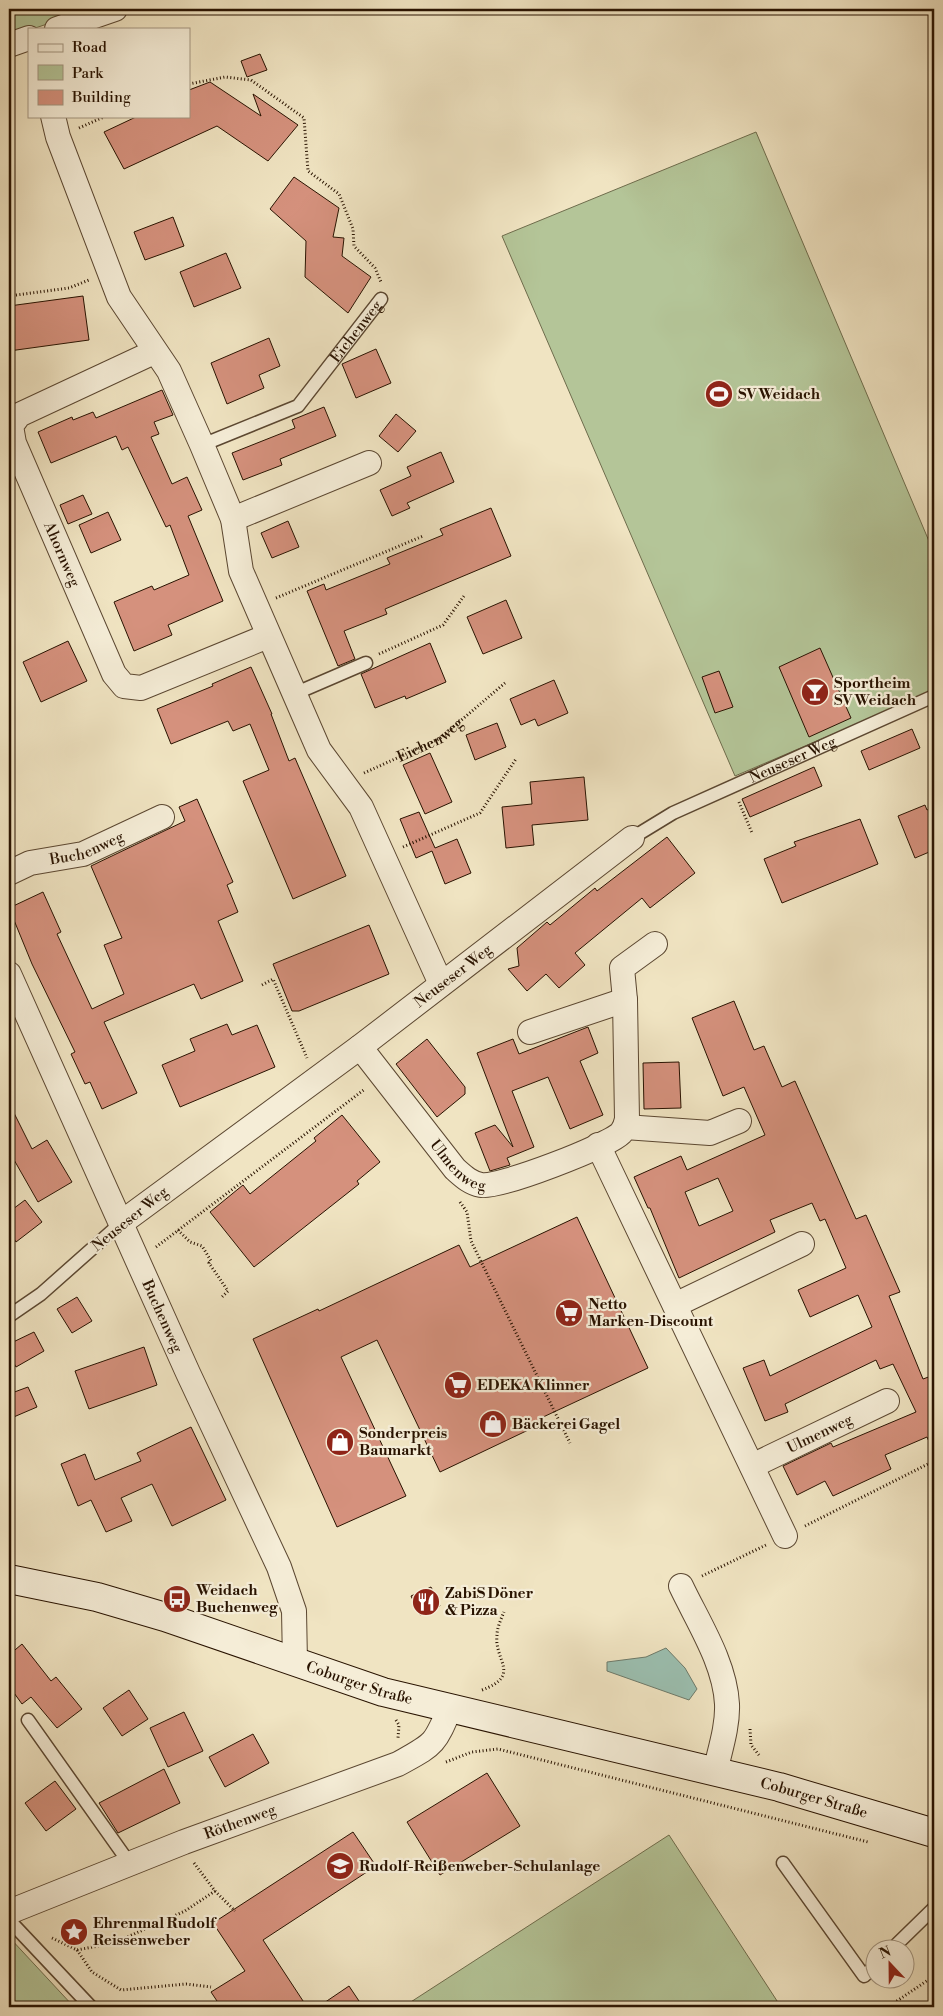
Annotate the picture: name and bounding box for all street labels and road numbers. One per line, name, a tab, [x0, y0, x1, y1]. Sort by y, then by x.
street label: Eichenweg	[326, 296, 386, 366]
street label: Ahornweg	[39, 518, 85, 590]
street label: Eichenweg	[394, 713, 467, 766]
street label: Neuseser Weg	[746, 732, 839, 787]
street label: Buchenweg	[47, 827, 127, 869]
street label: Neuseser Weg	[410, 940, 496, 1011]
street label: Ulmenweg	[426, 1136, 487, 1195]
street label: Neuseser Weg	[88, 1182, 172, 1256]
street label: Buchenweg	[138, 1276, 187, 1356]
street label: Ulmenweg	[784, 1409, 856, 1457]
street label: Coburger Straße	[304, 1657, 415, 1708]
street label: Coburger Straße	[758, 1773, 870, 1822]
street label: Röthenweg	[201, 1800, 279, 1843]

